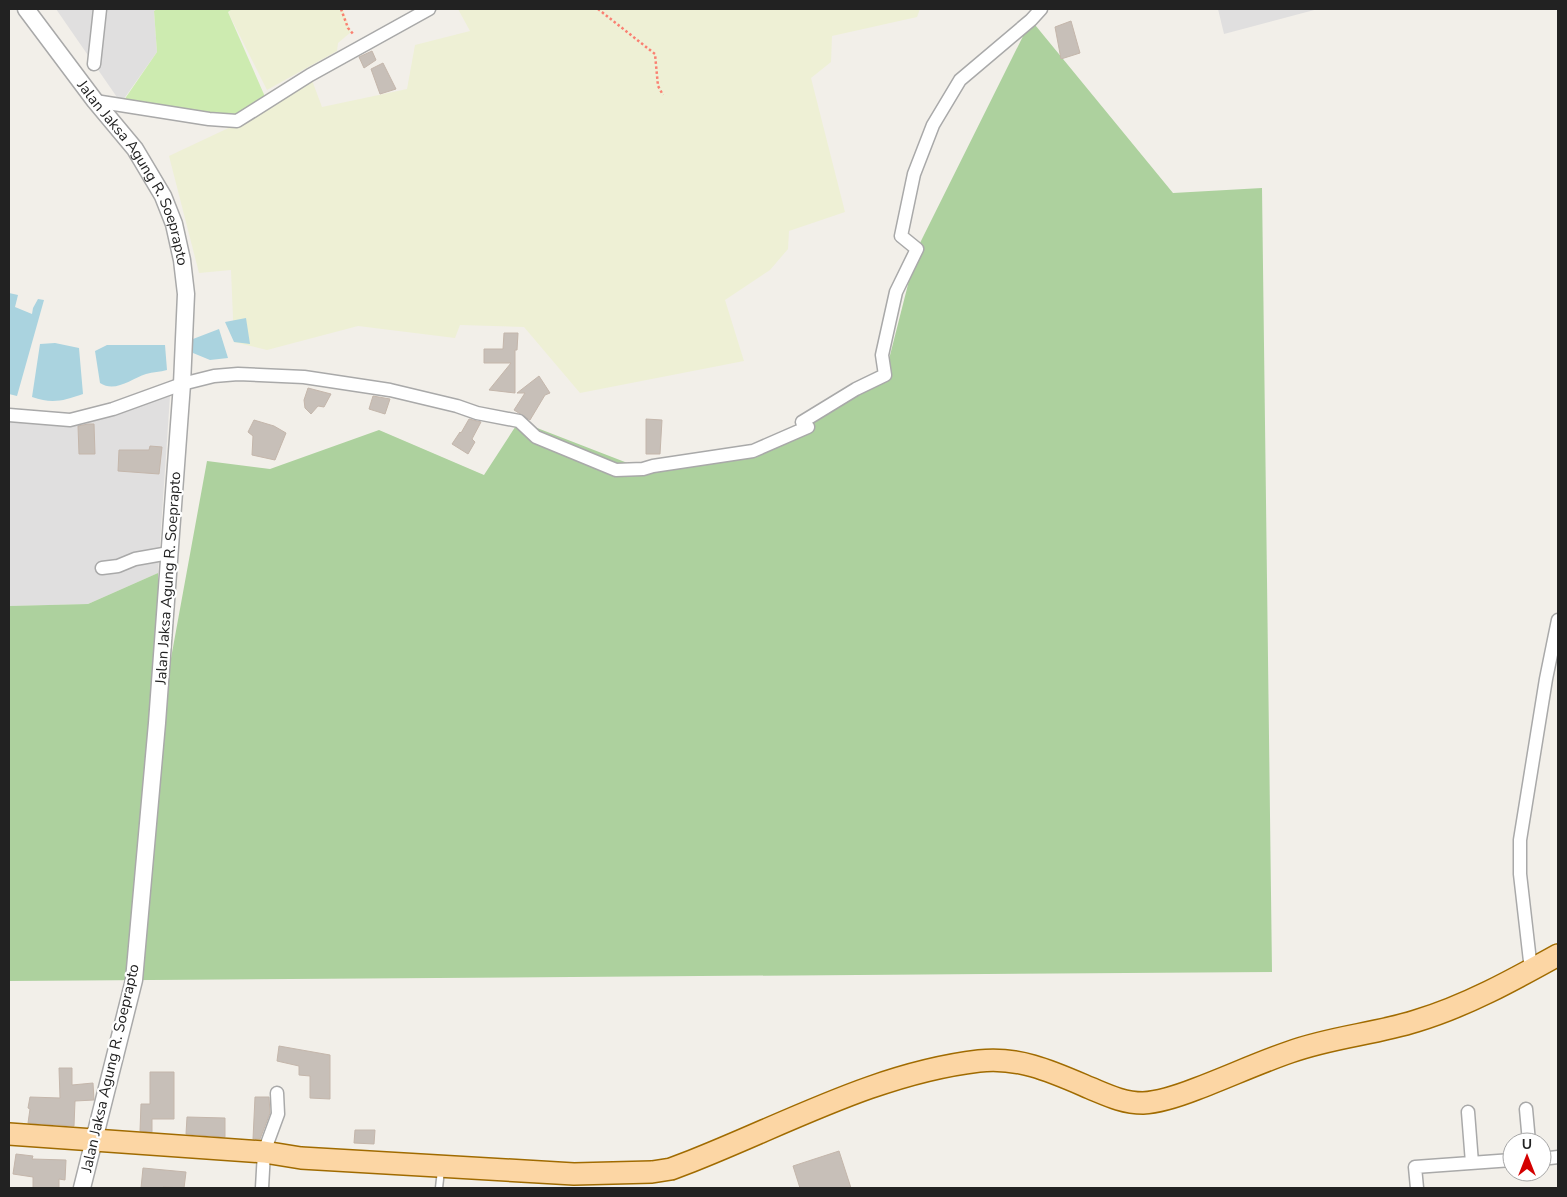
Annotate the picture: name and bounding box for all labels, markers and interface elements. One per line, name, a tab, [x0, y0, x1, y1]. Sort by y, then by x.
street label: Jalan Jaksa Agung R. Soeprapto	[72, 75, 193, 267]
street label: Jalan Jaksa Agung R. Soeprapto	[151, 471, 185, 686]
street label: Jalan Jaksa Agung R. Soeprapto	[76, 962, 144, 1175]
north arrow	[1502, 1132, 1552, 1182]
text: U	[1522, 1135, 1532, 1154]

